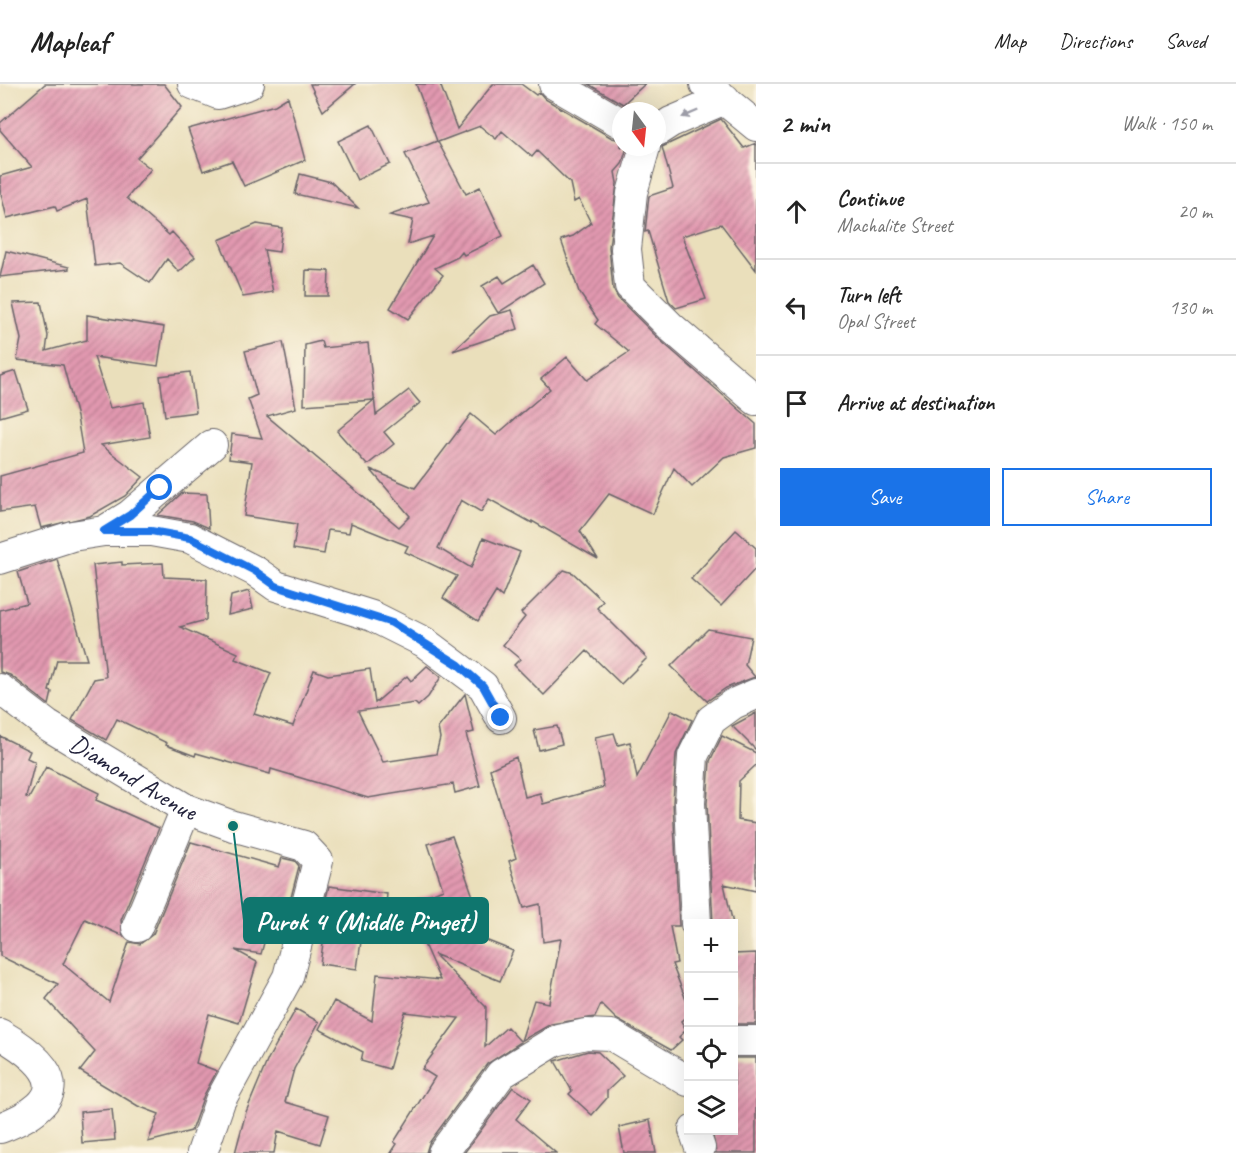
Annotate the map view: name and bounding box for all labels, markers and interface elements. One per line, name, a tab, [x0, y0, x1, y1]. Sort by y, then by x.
text: Mapleaf	[30, 24, 108, 59]
text: Map	[994, 28, 1026, 54]
text: Directions	[1059, 28, 1132, 54]
text: Saved	[1165, 28, 1206, 54]
north arrow	[612, 102, 666, 156]
text: 2 min	[780, 107, 830, 140]
one-way arrow	[681, 109, 699, 119]
text: Walk · 150 m	[1122, 111, 1212, 136]
text: Continue	[837, 185, 903, 213]
icon: ahead	[780, 195, 813, 228]
text: 20 m	[1178, 199, 1212, 224]
text: Machalite Street	[837, 213, 953, 238]
text: Turn left	[837, 281, 901, 309]
icon: left	[780, 291, 813, 324]
text: 130 m	[1169, 295, 1212, 320]
text: Opal Street	[837, 309, 915, 334]
icon: arrive	[780, 387, 813, 420]
text: Arrive at destination	[837, 389, 994, 417]
button: Save	[780, 468, 990, 526]
button: Share	[1002, 468, 1212, 526]
route start	[146, 474, 172, 500]
route end	[487, 704, 513, 730]
street label: Diamond Avenue	[64, 727, 202, 829]
callout: Purok 4 (Middle Pinget)	[244, 898, 488, 943]
text: Purok 4 (Middle Pinget)	[256, 904, 478, 938]
map controls	[684, 919, 738, 1135]
button: +	[684, 919, 738, 973]
button: −	[684, 973, 738, 1027]
button: locate	[684, 1027, 738, 1081]
button: layers	[684, 1081, 738, 1135]

